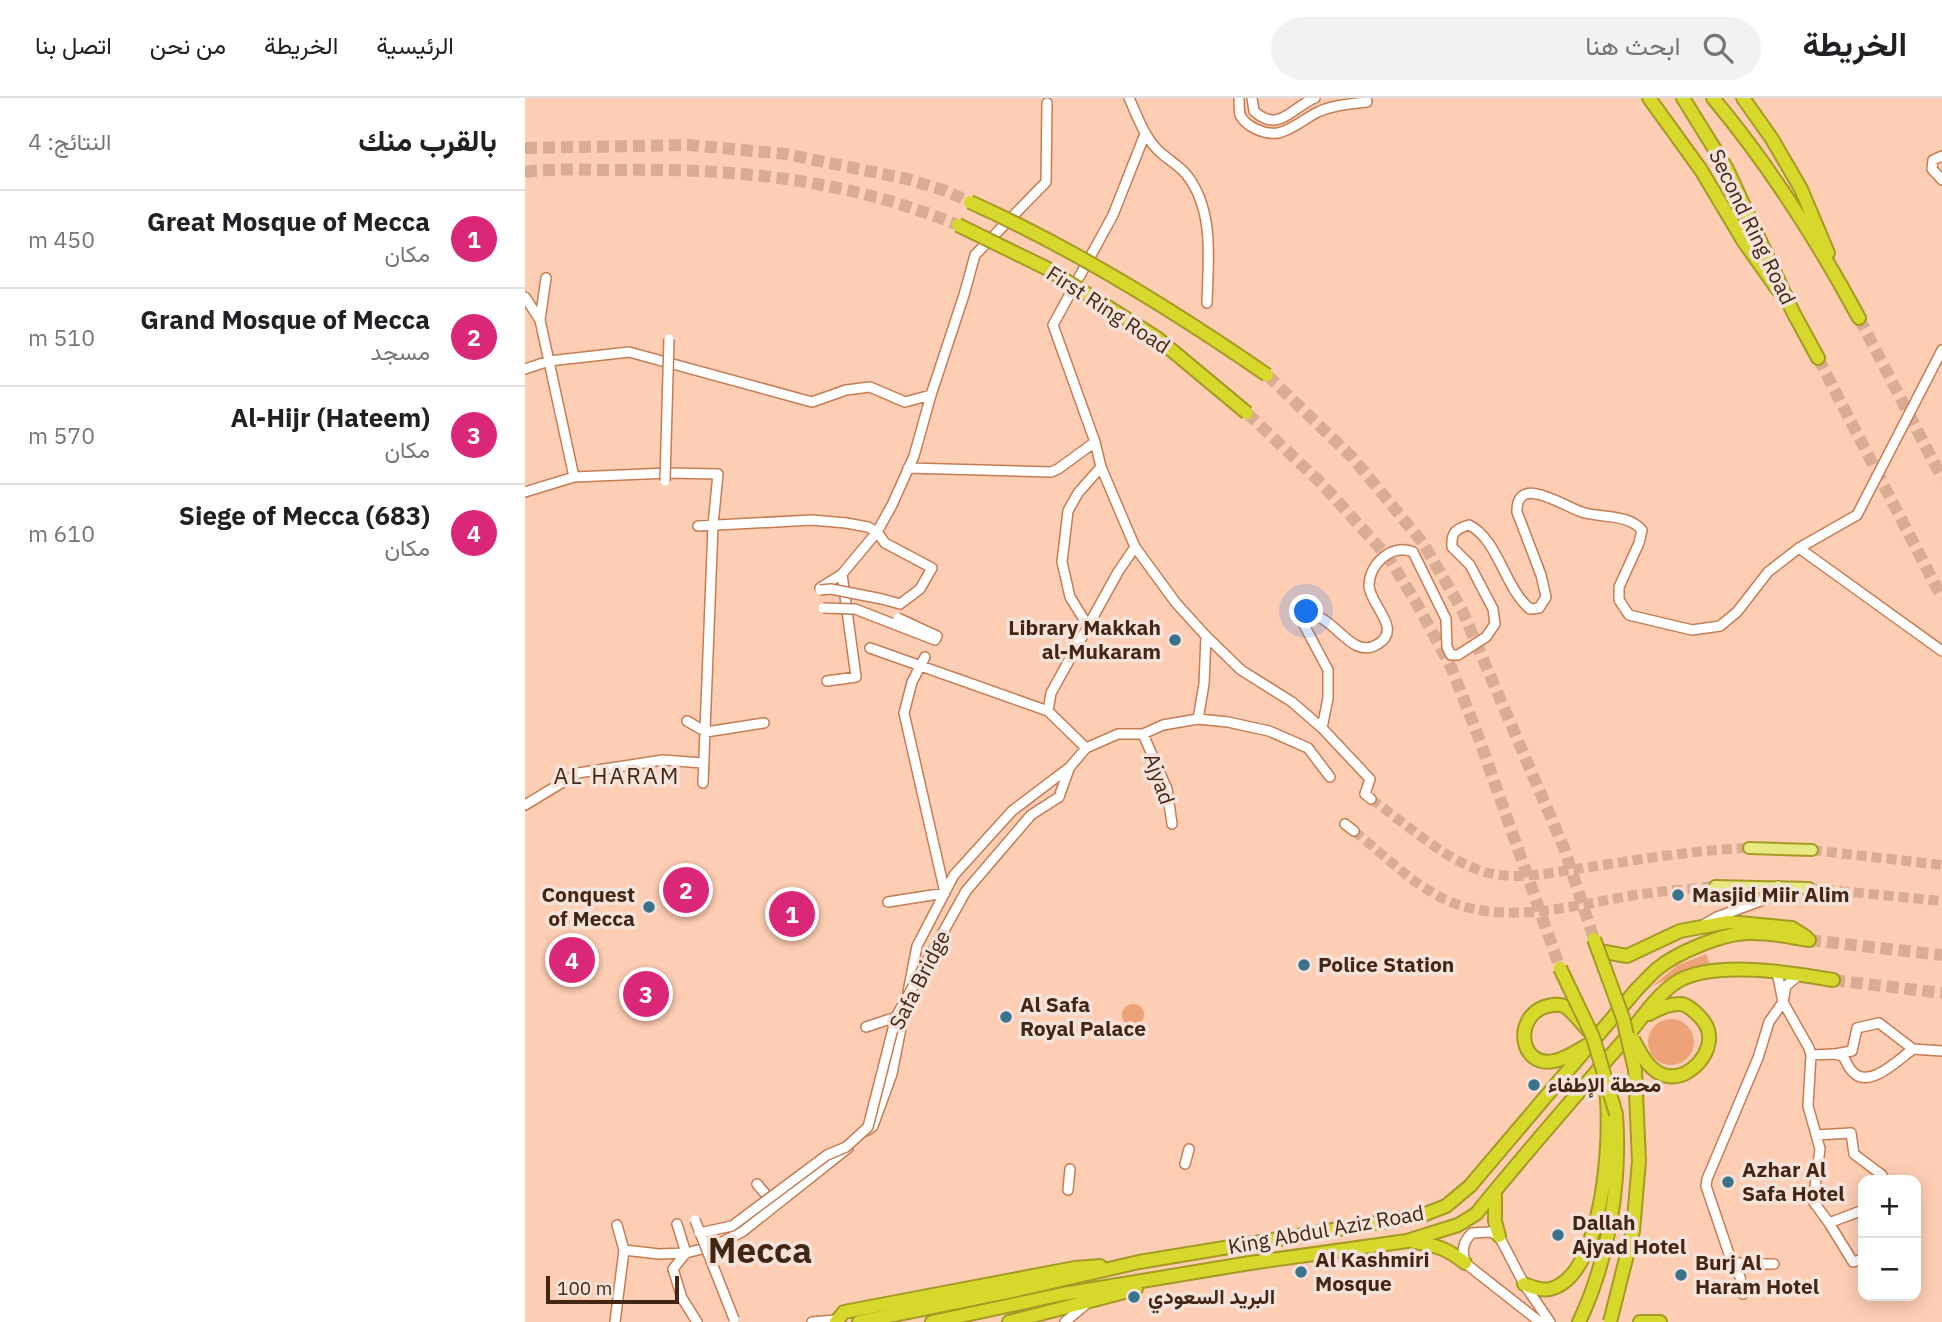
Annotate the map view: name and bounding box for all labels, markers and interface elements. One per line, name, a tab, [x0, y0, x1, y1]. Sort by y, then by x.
search box	[1271, 17, 1761, 80]
text: الخريطة	[1803, 22, 1907, 65]
text: ابحث هنا	[1585, 28, 1681, 62]
text: اتصل بنا	[35, 29, 112, 61]
text: من نحن	[150, 29, 226, 61]
text: الخريطة	[264, 29, 338, 61]
text: الرئيسية	[376, 29, 454, 61]
icon: search	[1699, 29, 1737, 67]
text: بالقرب منك	[358, 120, 497, 159]
text: النتائج: 4	[28, 126, 111, 156]
street label: Second Ring Road	[1703, 144, 1803, 309]
text: Great Mosque of Mecca	[147, 204, 430, 238]
text: 450 m	[28, 224, 95, 254]
text: 1	[467, 224, 481, 254]
text: مكان	[384, 238, 430, 268]
street label: First Ring Road	[1041, 259, 1176, 360]
text: Grand Mosque of Mecca	[140, 302, 430, 336]
text: 510 m	[28, 322, 95, 352]
text: 2	[467, 322, 481, 352]
text: مسجد	[370, 336, 430, 366]
text: Al-Hijr (Hateem)	[230, 400, 430, 434]
text: 570 m	[28, 420, 95, 450]
text: 3	[467, 420, 481, 450]
text: مكان	[384, 434, 430, 464]
text: Siege of Mecca (683)	[179, 498, 430, 532]
text: 610 m	[28, 518, 95, 548]
text: 4	[467, 518, 481, 548]
text: مكان	[384, 532, 430, 562]
your location	[1289, 594, 1323, 628]
place label: Library Makkah al-Mukaram	[1008, 613, 1161, 665]
marker: Library Makkah al-Mukaram	[1167, 632, 1183, 648]
street label: Ajyad	[1138, 749, 1182, 808]
district label: AL HARAM	[554, 760, 680, 790]
pin: 2	[663, 864, 709, 916]
place label: Conquest of Mecca	[541, 880, 635, 932]
place label: Masjid Miir Alim	[1692, 880, 1850, 908]
marker: Masjid Miir Alim	[1670, 887, 1686, 903]
pin: 1	[769, 888, 815, 940]
marker: Conquest of Mecca	[641, 899, 657, 915]
street label: Safa Bridge	[882, 925, 956, 1034]
pin: 4	[549, 934, 595, 986]
place label: Police Station	[1318, 950, 1454, 978]
marker: Police Station	[1296, 957, 1312, 973]
pin: 3	[623, 968, 669, 1020]
place label: Al Safa Royal Palace	[1020, 990, 1146, 1042]
marker: Al Safa Royal Palace	[998, 1009, 1014, 1025]
place label: محطة الإطفاء	[1548, 1070, 1661, 1099]
marker: محطة الإطفاء	[1526, 1077, 1542, 1093]
place label: Azhar Al Safa Hotel	[1742, 1155, 1845, 1207]
marker: Azhar Al Safa Hotel	[1720, 1174, 1736, 1190]
map controls	[1858, 1175, 1921, 1301]
button: +	[1858, 1175, 1921, 1238]
street label: King Abdul Aziz Road	[1226, 1198, 1426, 1260]
place label: Dallah Ajyad Hotel	[1572, 1208, 1686, 1260]
district label: Mecca	[708, 1227, 812, 1273]
marker: Dallah Ajyad Hotel	[1550, 1227, 1566, 1243]
button: −	[1858, 1238, 1921, 1301]
place label: Al Kashmiri Mosque	[1315, 1245, 1429, 1297]
place label: Burj Al Haram Hotel	[1695, 1248, 1819, 1300]
marker: Al Kashmiri Mosque	[1293, 1264, 1309, 1280]
marker: Burj Al Haram Hotel	[1673, 1267, 1689, 1283]
scale bar	[546, 1273, 679, 1305]
text: 100 m	[557, 1276, 612, 1300]
place label: البريد السعودي	[1148, 1282, 1275, 1314]
marker: البريد السعودي	[1126, 1289, 1142, 1305]

